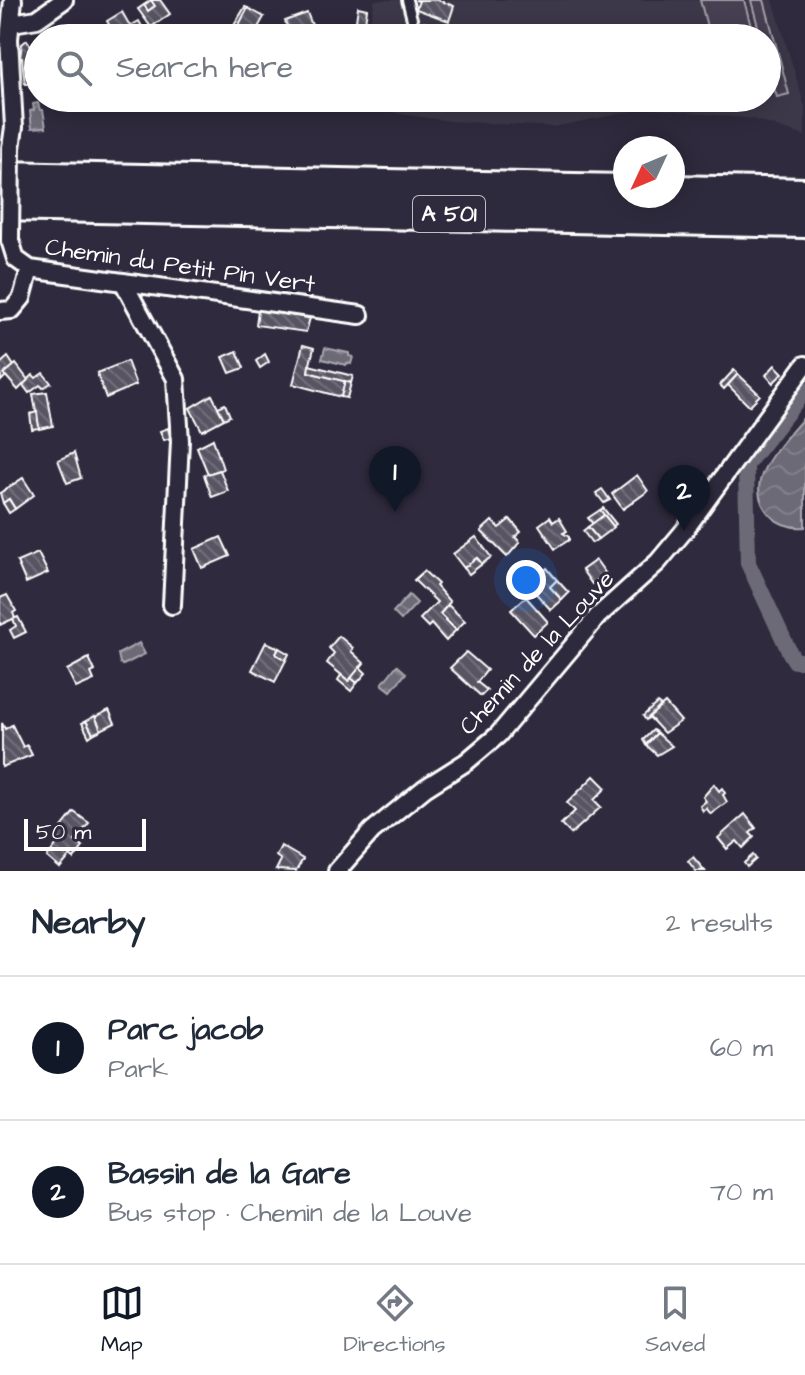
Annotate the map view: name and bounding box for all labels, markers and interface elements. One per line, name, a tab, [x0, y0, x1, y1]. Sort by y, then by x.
search box	[24, 24, 781, 112]
icon: search	[52, 46, 96, 90]
text: Search here	[116, 47, 293, 89]
north arrow	[613, 136, 685, 208]
road number: A 501	[413, 196, 485, 232]
street label: Chemin du Petit Pin Vert	[43, 230, 318, 302]
pin: 1	[369, 446, 421, 512]
pin: 2	[658, 465, 710, 531]
your location	[506, 560, 546, 600]
street label: Chemin de la Louve	[452, 563, 622, 743]
scale bar	[24, 815, 146, 851]
text: 50 m	[36, 817, 91, 848]
text: Nearby	[32, 899, 146, 947]
text: 2 results	[665, 905, 773, 941]
text: Parc jacob	[108, 1009, 263, 1051]
text: 1	[56, 1030, 60, 1066]
text: 60 m	[710, 1030, 773, 1066]
text: Park	[108, 1051, 168, 1087]
text: Bassin de la Gare	[108, 1153, 351, 1195]
text: 2	[51, 1174, 65, 1210]
text: 70 m	[710, 1174, 773, 1210]
text: Bus stop · Chemin de la Louve	[108, 1195, 472, 1231]
tab: Map	[100, 1281, 144, 1360]
tab: Directions	[343, 1281, 446, 1360]
tab: Saved	[645, 1281, 705, 1360]

